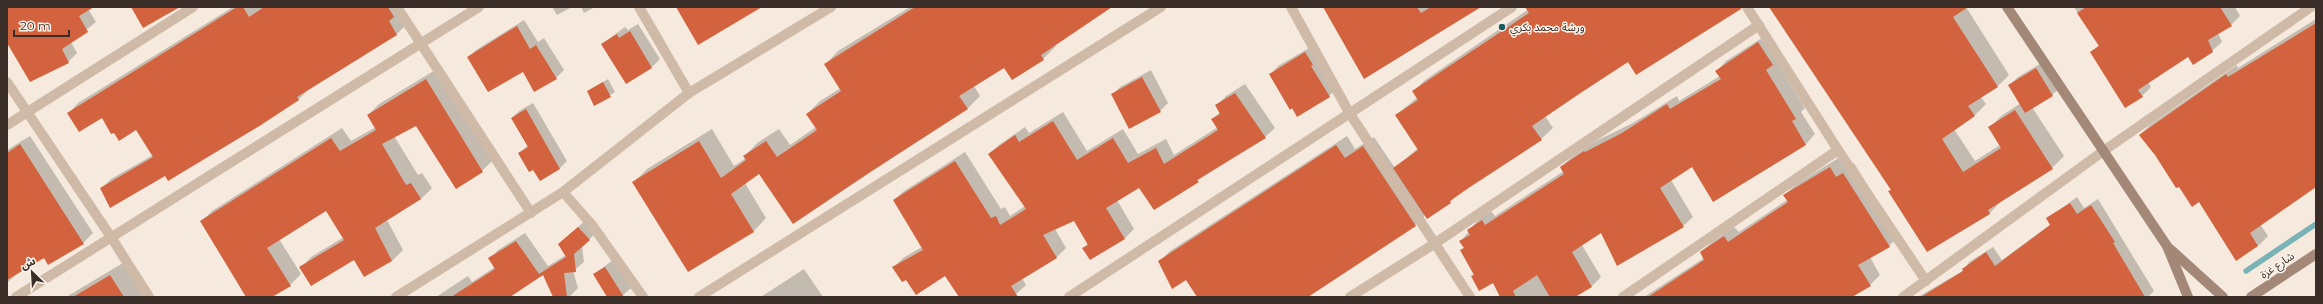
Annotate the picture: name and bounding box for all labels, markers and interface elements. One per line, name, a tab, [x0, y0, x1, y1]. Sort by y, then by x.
scale bar	[14, 12, 69, 38]
text: 20 m	[20, 18, 51, 33]
place label: ورشة محمد بكري	[1510, 20, 1585, 37]
marker: ورشة محمد بكري	[1497, 22, 1507, 32]
street label: شارع غزة	[2257, 248, 2298, 282]
north arrow	[12, 252, 52, 292]
text: ش	[18, 253, 38, 272]

